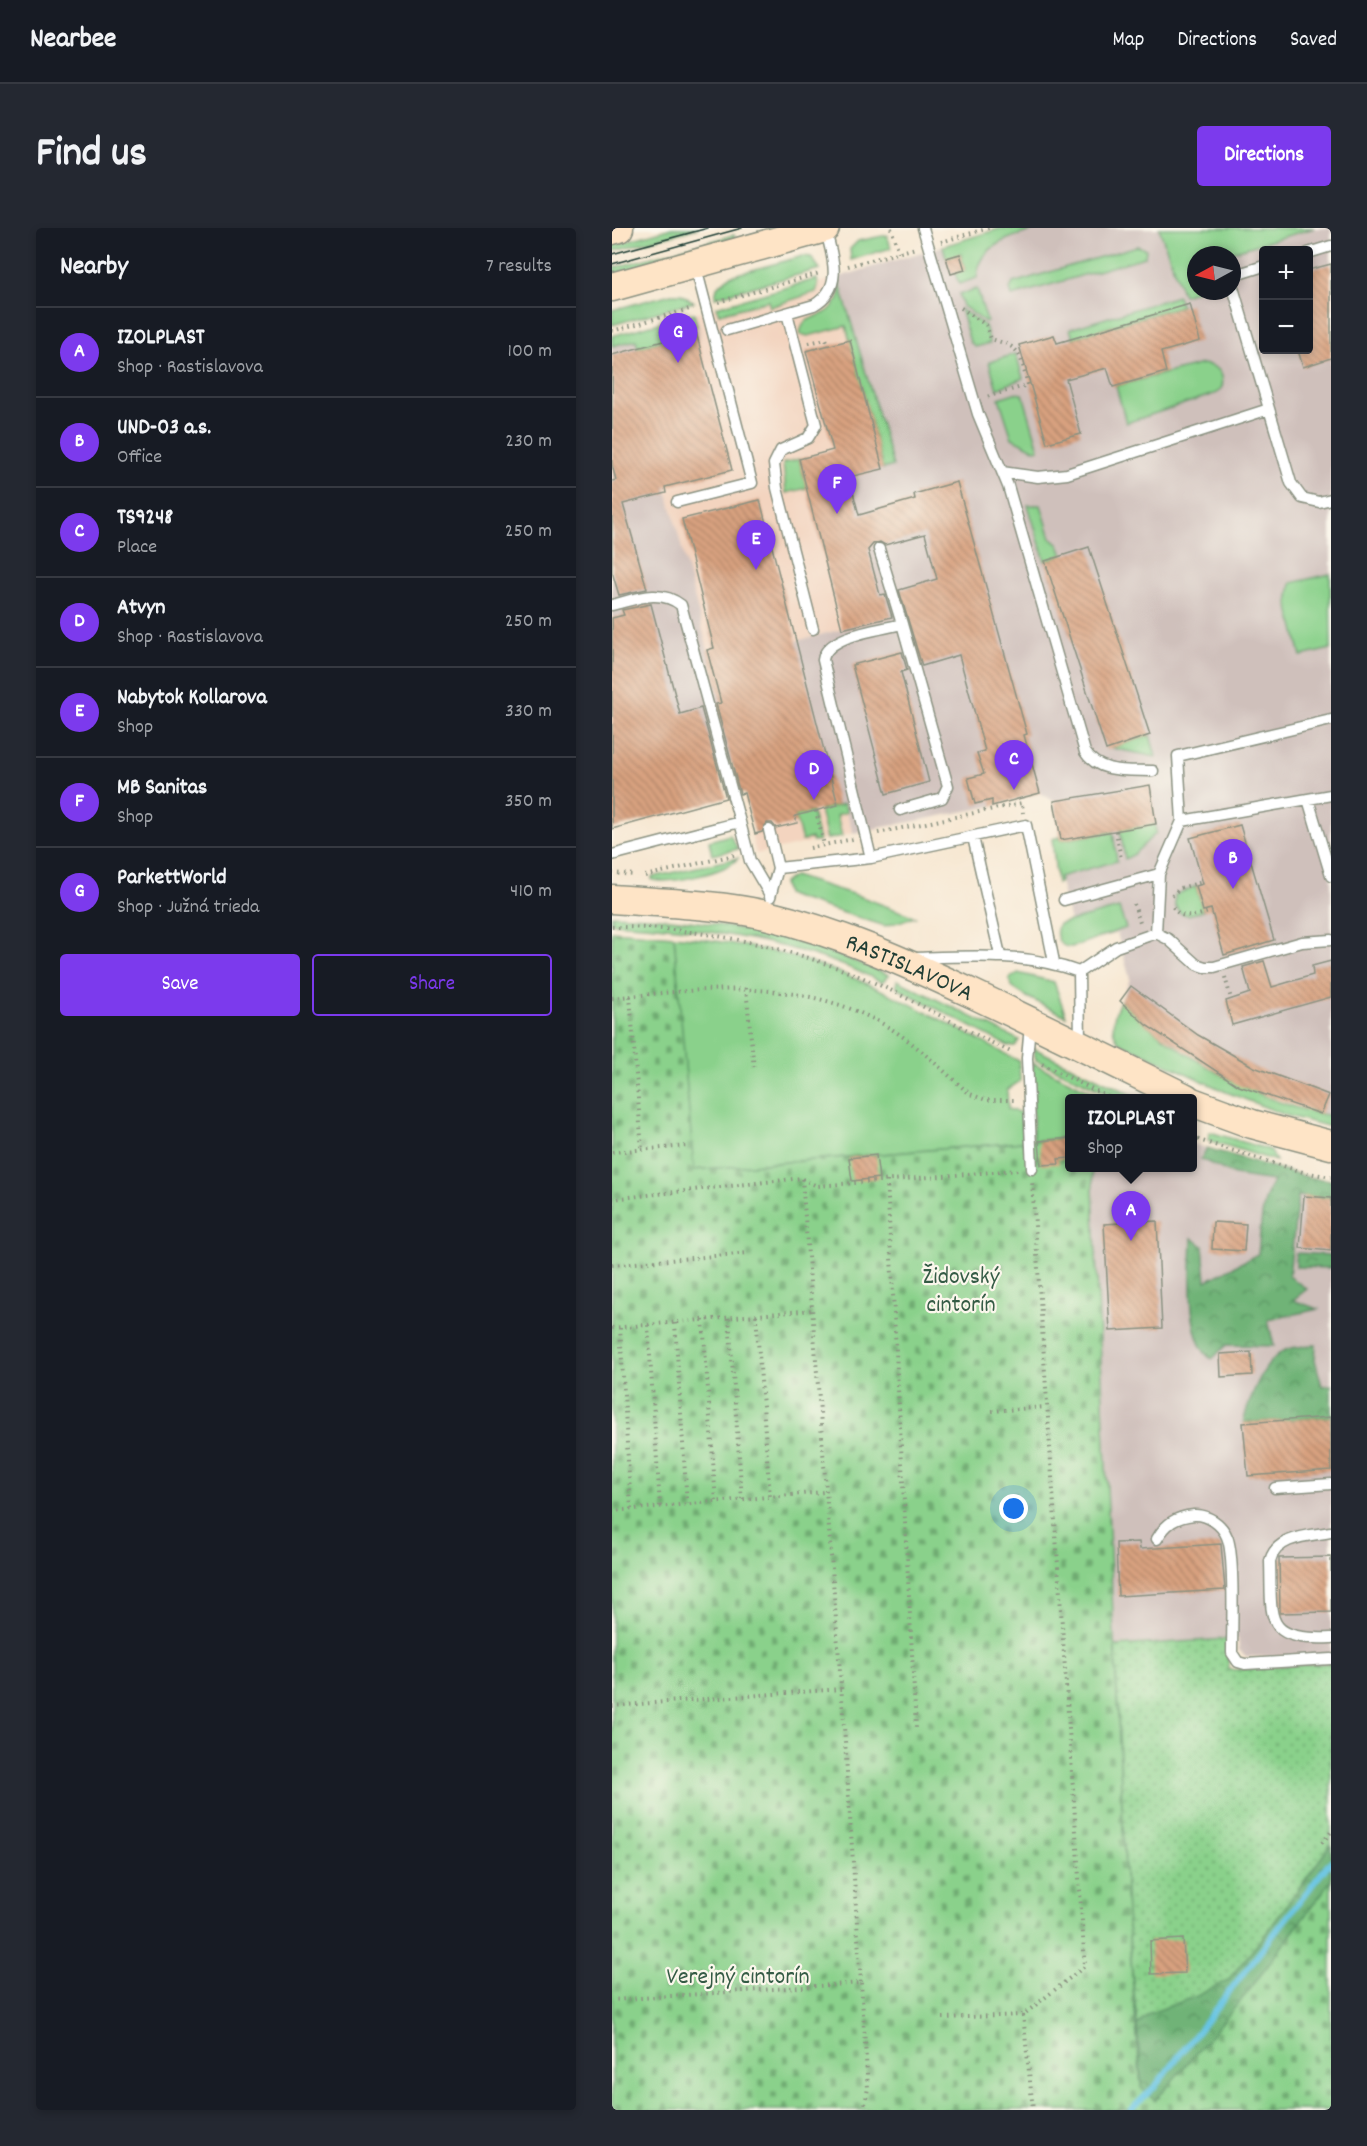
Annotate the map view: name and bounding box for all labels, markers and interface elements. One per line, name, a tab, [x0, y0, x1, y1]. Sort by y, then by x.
text: Nearbee	[30, 21, 116, 61]
text: Map	[1113, 26, 1144, 56]
text: Directions	[1177, 26, 1257, 56]
text: Saved	[1290, 26, 1337, 56]
text: Find us	[36, 126, 147, 186]
button: Directions	[1197, 126, 1331, 186]
north arrow	[1187, 246, 1241, 300]
map controls	[1259, 246, 1313, 354]
button: +	[1259, 246, 1313, 300]
text: Nearby	[60, 249, 128, 286]
text: 7 results	[486, 253, 552, 281]
button: −	[1259, 300, 1313, 354]
pin: G	[658, 314, 698, 363]
text: IZOLPLAST	[117, 323, 205, 354]
text: A	[74, 338, 85, 366]
text: 100 m	[508, 338, 552, 366]
text: Shop · Rastislavova	[117, 354, 263, 382]
text: UND-03 a.s.	[117, 413, 211, 444]
text: B	[75, 428, 84, 456]
text: 230 m	[505, 428, 552, 456]
text: Office	[117, 444, 162, 472]
pin: F	[818, 464, 856, 514]
text: TS9248	[117, 503, 173, 534]
text: C	[75, 518, 84, 546]
text: 250 m	[505, 518, 552, 546]
pin: E	[736, 520, 776, 570]
text: Place	[117, 534, 157, 562]
text: Atvyn	[117, 593, 165, 624]
text: D	[74, 608, 85, 636]
text: 250 m	[505, 608, 552, 636]
text: Shop · Rastislavova	[117, 624, 263, 652]
text: Nabytok Kollarova	[117, 683, 267, 714]
text: E	[75, 698, 84, 726]
text: 330 m	[505, 698, 552, 726]
text: Shop	[117, 714, 153, 742]
pin: C	[994, 740, 1034, 790]
pin: D	[794, 750, 834, 800]
text: MB Sanitas	[117, 773, 207, 804]
text: F	[75, 788, 84, 816]
text: 350 m	[505, 788, 552, 816]
text: Shop	[117, 804, 153, 832]
pin: B	[1214, 840, 1252, 889]
text: ParkettWorld	[117, 863, 227, 894]
text: G	[74, 878, 85, 906]
text: 410 m	[510, 878, 552, 906]
text: Shop · Južná trieda	[117, 894, 259, 922]
street label: RASTISLAVOVA	[840, 927, 978, 1012]
button: Save	[60, 954, 300, 1016]
button: Share	[312, 954, 552, 1016]
popup	[1065, 1094, 1197, 1172]
text: IZOLPLAST	[1087, 1104, 1175, 1135]
text: Shop	[1087, 1135, 1123, 1163]
pin: A	[1112, 1192, 1150, 1241]
park label: Židovský cintorín	[923, 1261, 1001, 1323]
your location	[999, 1494, 1028, 1523]
park label: Verejný cintorín	[666, 1961, 810, 1995]

